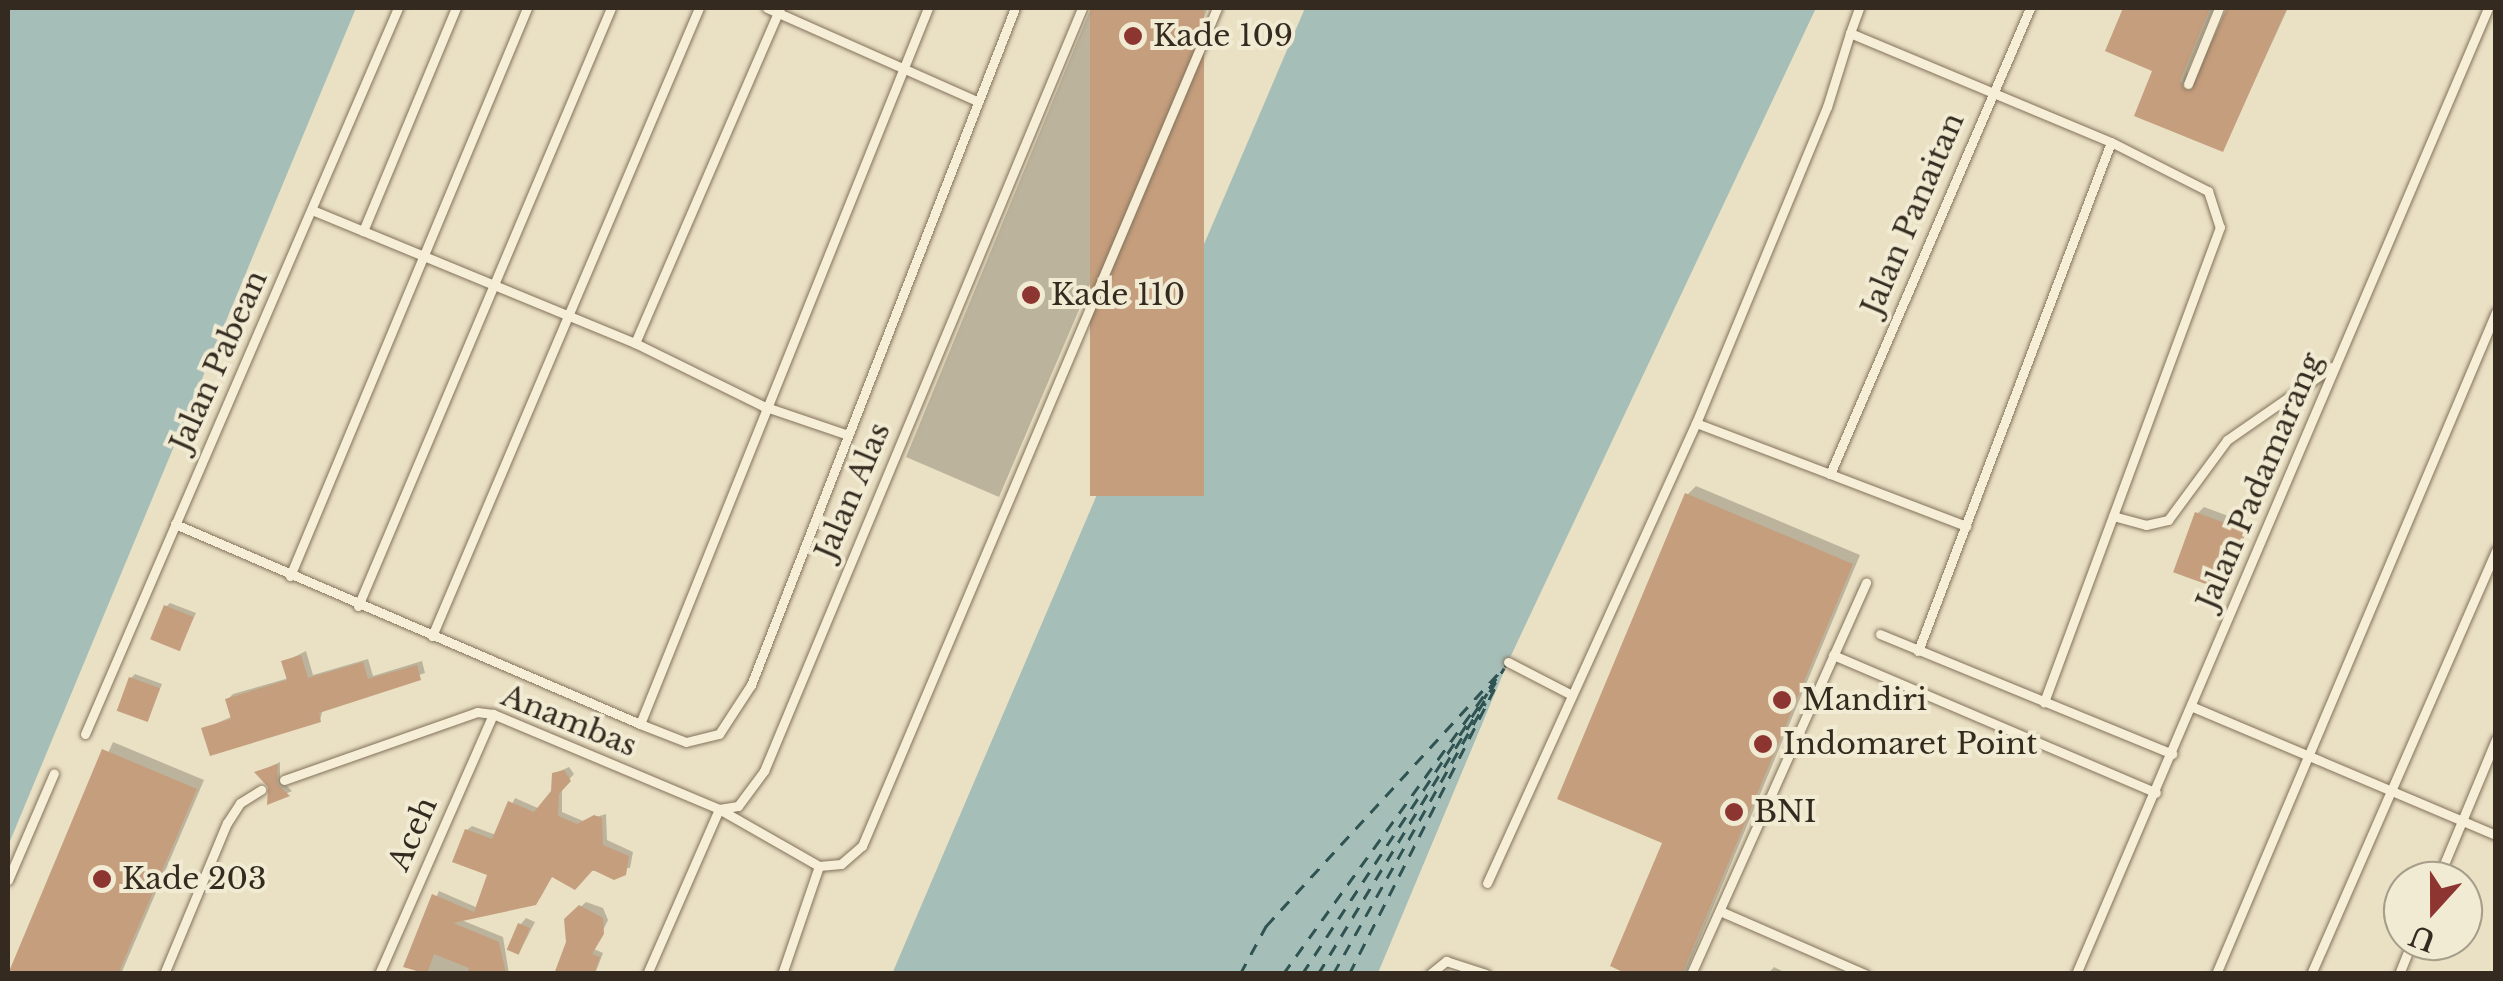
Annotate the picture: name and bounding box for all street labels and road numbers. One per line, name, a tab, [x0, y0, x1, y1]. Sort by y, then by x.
street label: Jalan Panaitan	[1854, 107, 1972, 321]
street label: Jalan Pabean	[163, 265, 275, 457]
street label: Jalan Padamarang	[2190, 347, 2330, 615]
street label: Jalan Alas	[808, 417, 898, 565]
street label: Anambas	[496, 678, 642, 764]
street label: Aceh	[381, 792, 445, 876]

